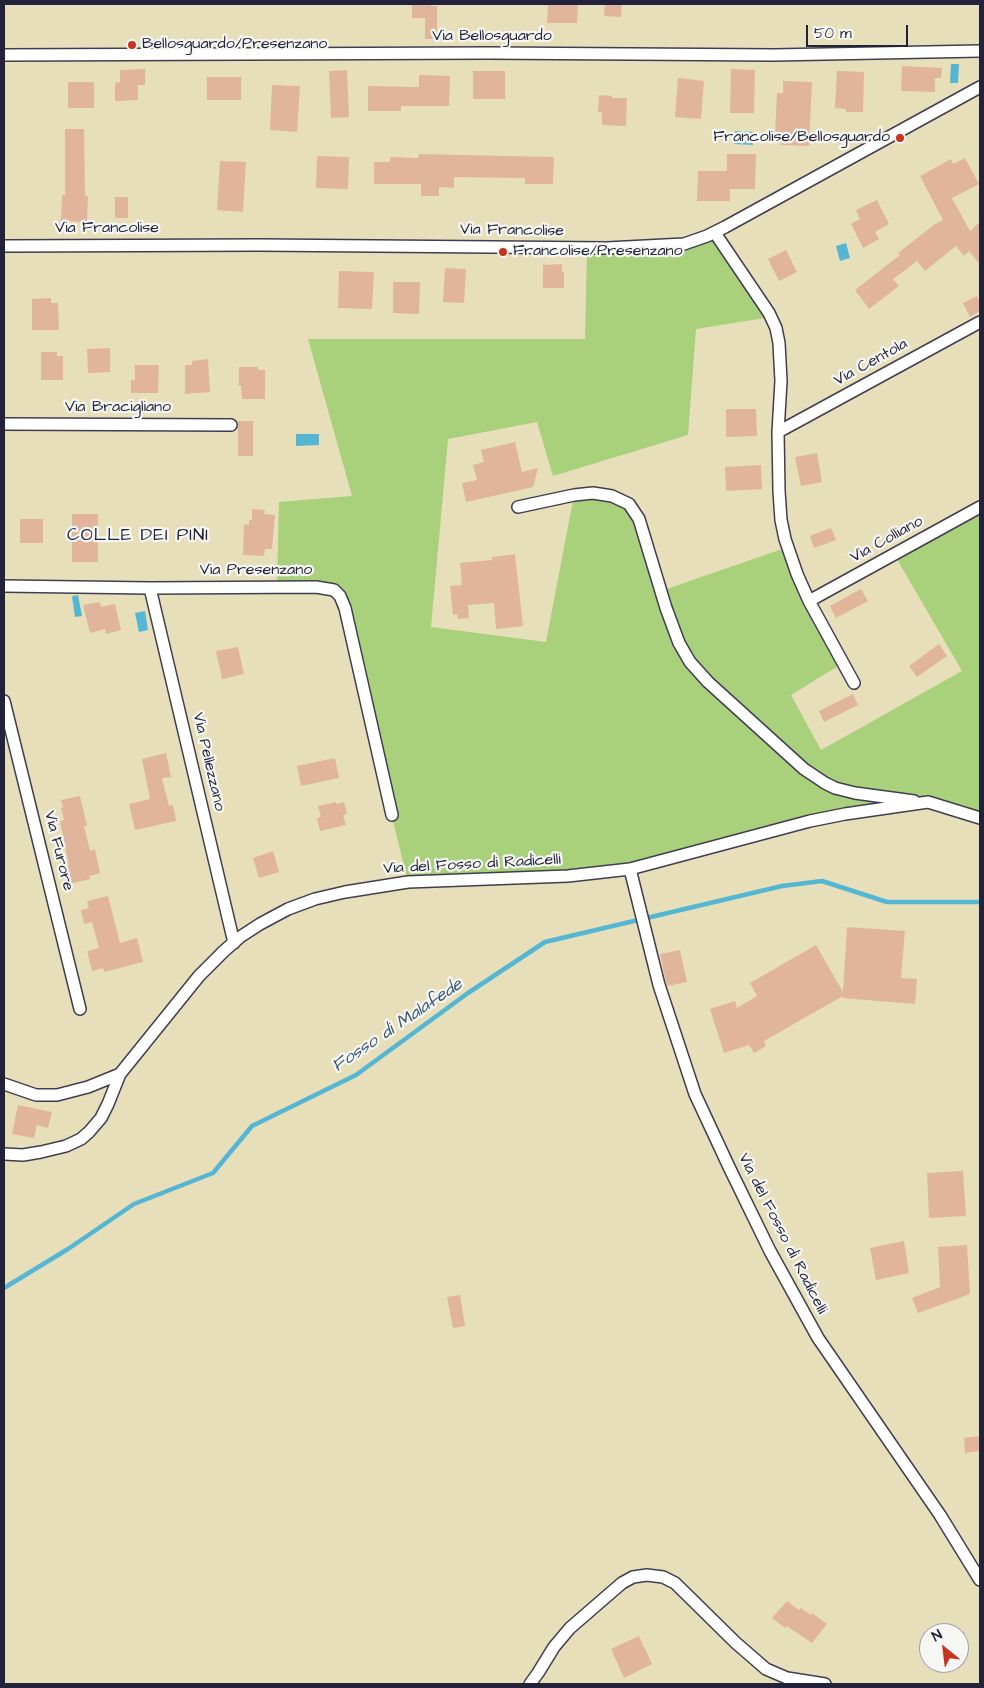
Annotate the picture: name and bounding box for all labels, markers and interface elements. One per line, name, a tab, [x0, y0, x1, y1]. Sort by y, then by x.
scale bar	[809, 15, 912, 47]
text: 50 m	[814, 23, 852, 44]
street label: Via Bellosguardo	[432, 27, 552, 47]
place label: Bellosguardo/Presenzano	[142, 35, 327, 55]
marker: Bellosguardo/Presenzano	[126, 39, 138, 51]
place label: Francolise/Bellosguardo	[713, 128, 890, 148]
marker: Francolise/Bellosguardo	[894, 132, 906, 144]
street label: Via Francolise	[55, 219, 159, 239]
street label: Via Francolise	[460, 220, 564, 242]
place label: Francolise/Presenzano	[513, 242, 683, 262]
marker: Francolise/Presenzano	[497, 246, 509, 258]
street label: Via Centola	[831, 335, 911, 391]
street label: Via Bracigliano	[65, 398, 171, 418]
street label: Via Colliano	[847, 512, 927, 568]
district label: COLLE DEI PINI	[65, 525, 211, 547]
street label: Via Presenzano	[200, 561, 312, 581]
street label: Via Pellezzano	[187, 711, 229, 813]
street label: Via Furore	[39, 809, 77, 893]
street label: Via del Fosso di Radicelli	[383, 851, 561, 879]
water label: Fosso di Malafede	[329, 974, 467, 1078]
street label: Via del Fosso di Radicelli	[733, 1150, 831, 1318]
north arrow	[919, 1623, 969, 1673]
text: N	[929, 1625, 946, 1647]

